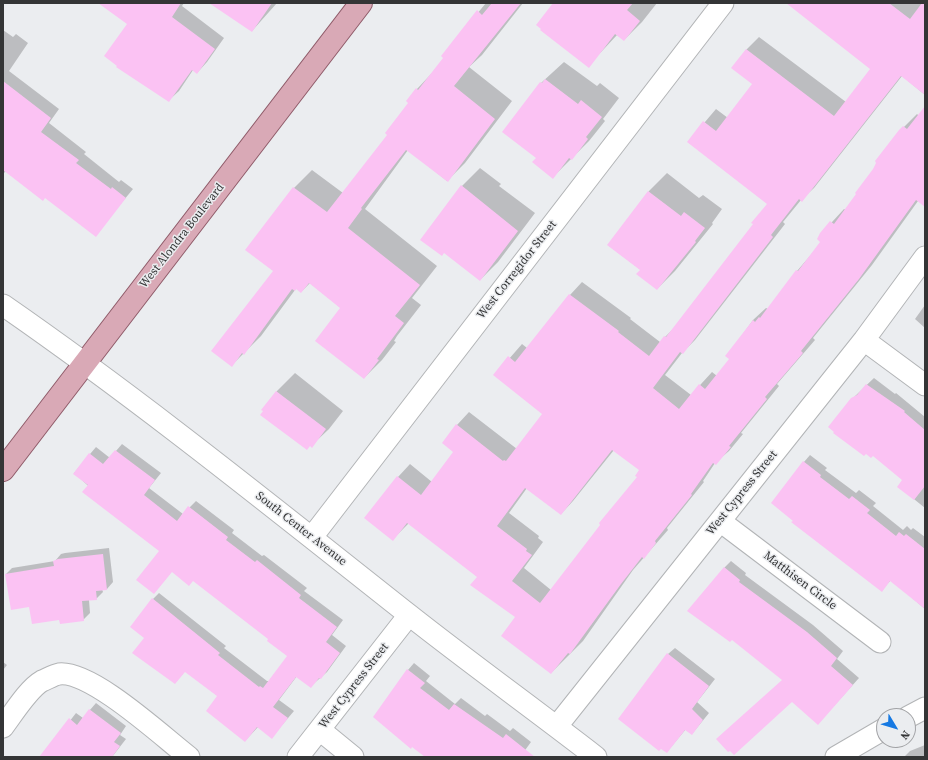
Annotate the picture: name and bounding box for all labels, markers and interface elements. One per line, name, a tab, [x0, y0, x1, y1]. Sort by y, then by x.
street label: West Alondra Boulevard	[137, 181, 227, 291]
street label: West Corregidor Street	[474, 218, 560, 322]
street label: West Cypress Street	[703, 448, 781, 538]
street label: South Center Avenue	[253, 489, 349, 569]
street label: Matthisen Circle	[760, 549, 840, 613]
street label: West Cypress Street	[316, 640, 392, 732]
north arrow	[876, 708, 916, 748]
text: N	[897, 727, 913, 743]

